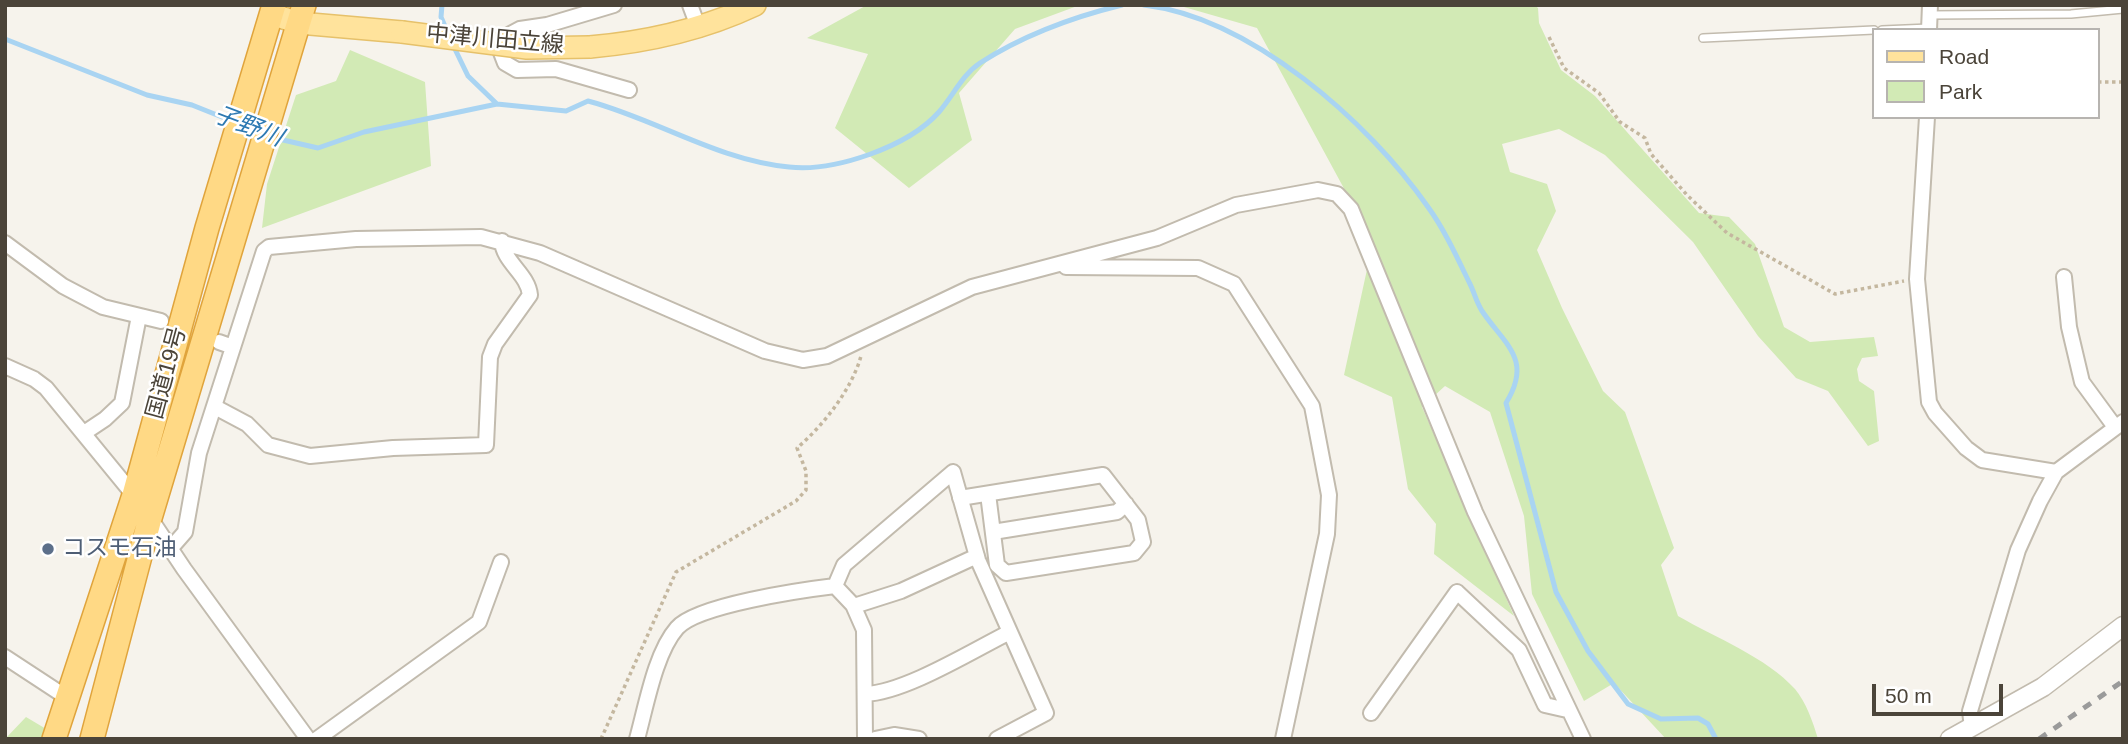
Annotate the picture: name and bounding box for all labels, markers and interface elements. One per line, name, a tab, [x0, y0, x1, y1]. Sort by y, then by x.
street label: 中津川田立線	[425, 20, 565, 60]
legend	[1872, 28, 2100, 119]
text: Road	[1939, 45, 1989, 68]
text: Park	[1939, 80, 1982, 103]
water label: 子野川	[209, 101, 287, 153]
street label: 国道19号	[141, 324, 193, 422]
place label: コスモ石油	[62, 535, 177, 563]
marker: コスモ石油	[40, 541, 56, 557]
scale bar	[1876, 670, 2007, 714]
text: 50 m	[1885, 684, 1932, 707]

